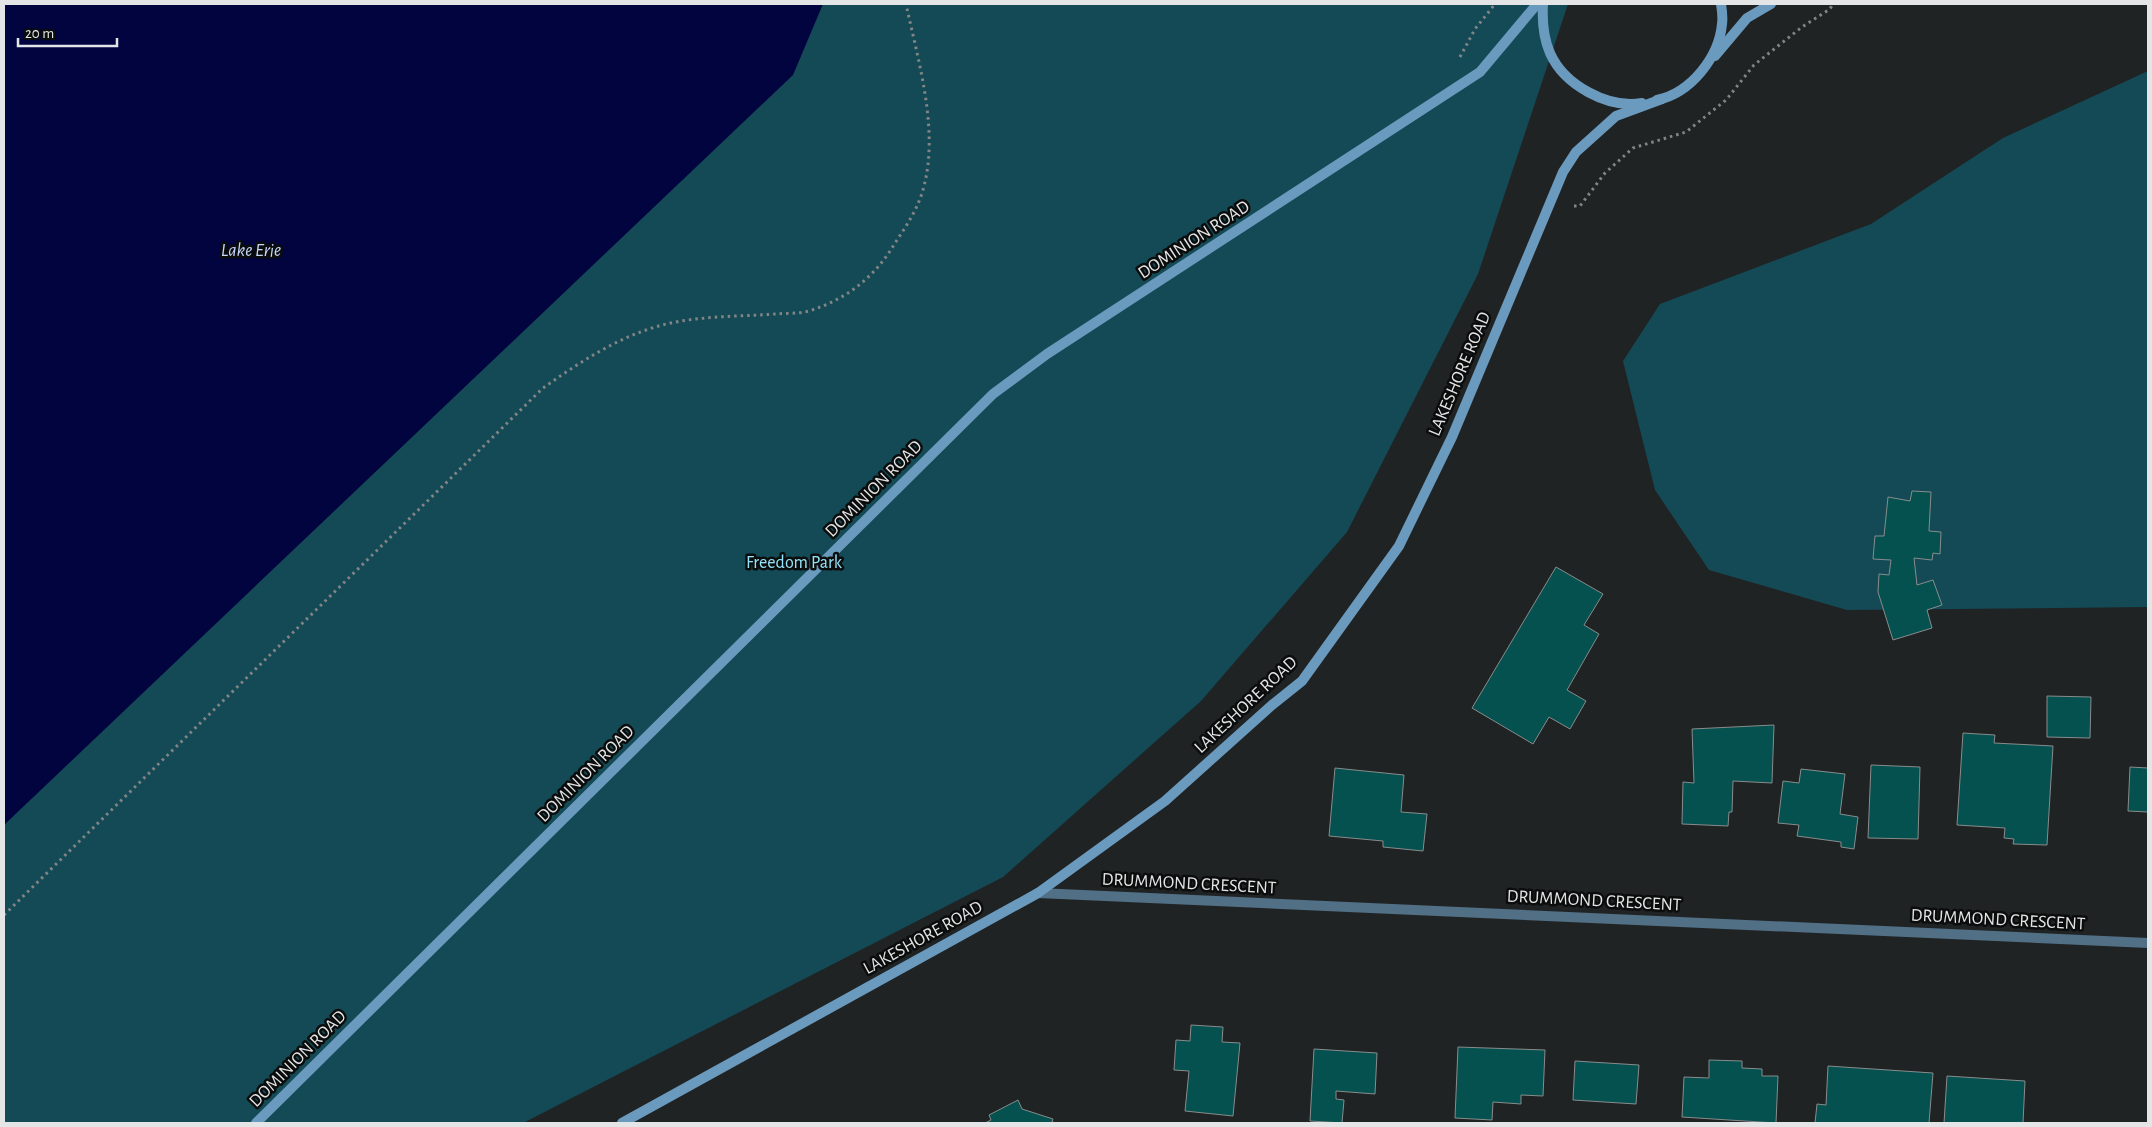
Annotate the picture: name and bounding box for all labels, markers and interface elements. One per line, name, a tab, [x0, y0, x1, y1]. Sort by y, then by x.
scale bar	[18, 15, 116, 47]
text: 20 m	[25, 26, 54, 41]
street label: DOMINION ROAD	[1135, 197, 1253, 283]
water label: Lake Erie	[221, 241, 281, 260]
street label: LAKESHORE ROAD	[1426, 309, 1494, 439]
street label: DOMINION ROAD	[822, 437, 926, 541]
park label: Freedom Park	[746, 554, 843, 572]
street label: LAKESHORE ROAD	[1191, 653, 1301, 757]
street label: DOMINION ROAD	[534, 722, 638, 826]
street label: DRUMMOND CRESCENT	[1101, 870, 1277, 898]
street label: DRUMMOND CRESCENT	[1506, 887, 1682, 915]
street label: LAKESHORE ROAD	[860, 898, 986, 978]
street label: DRUMMOND CRESCENT	[1910, 906, 2086, 934]
street label: DOMINION ROAD	[246, 1007, 350, 1111]

